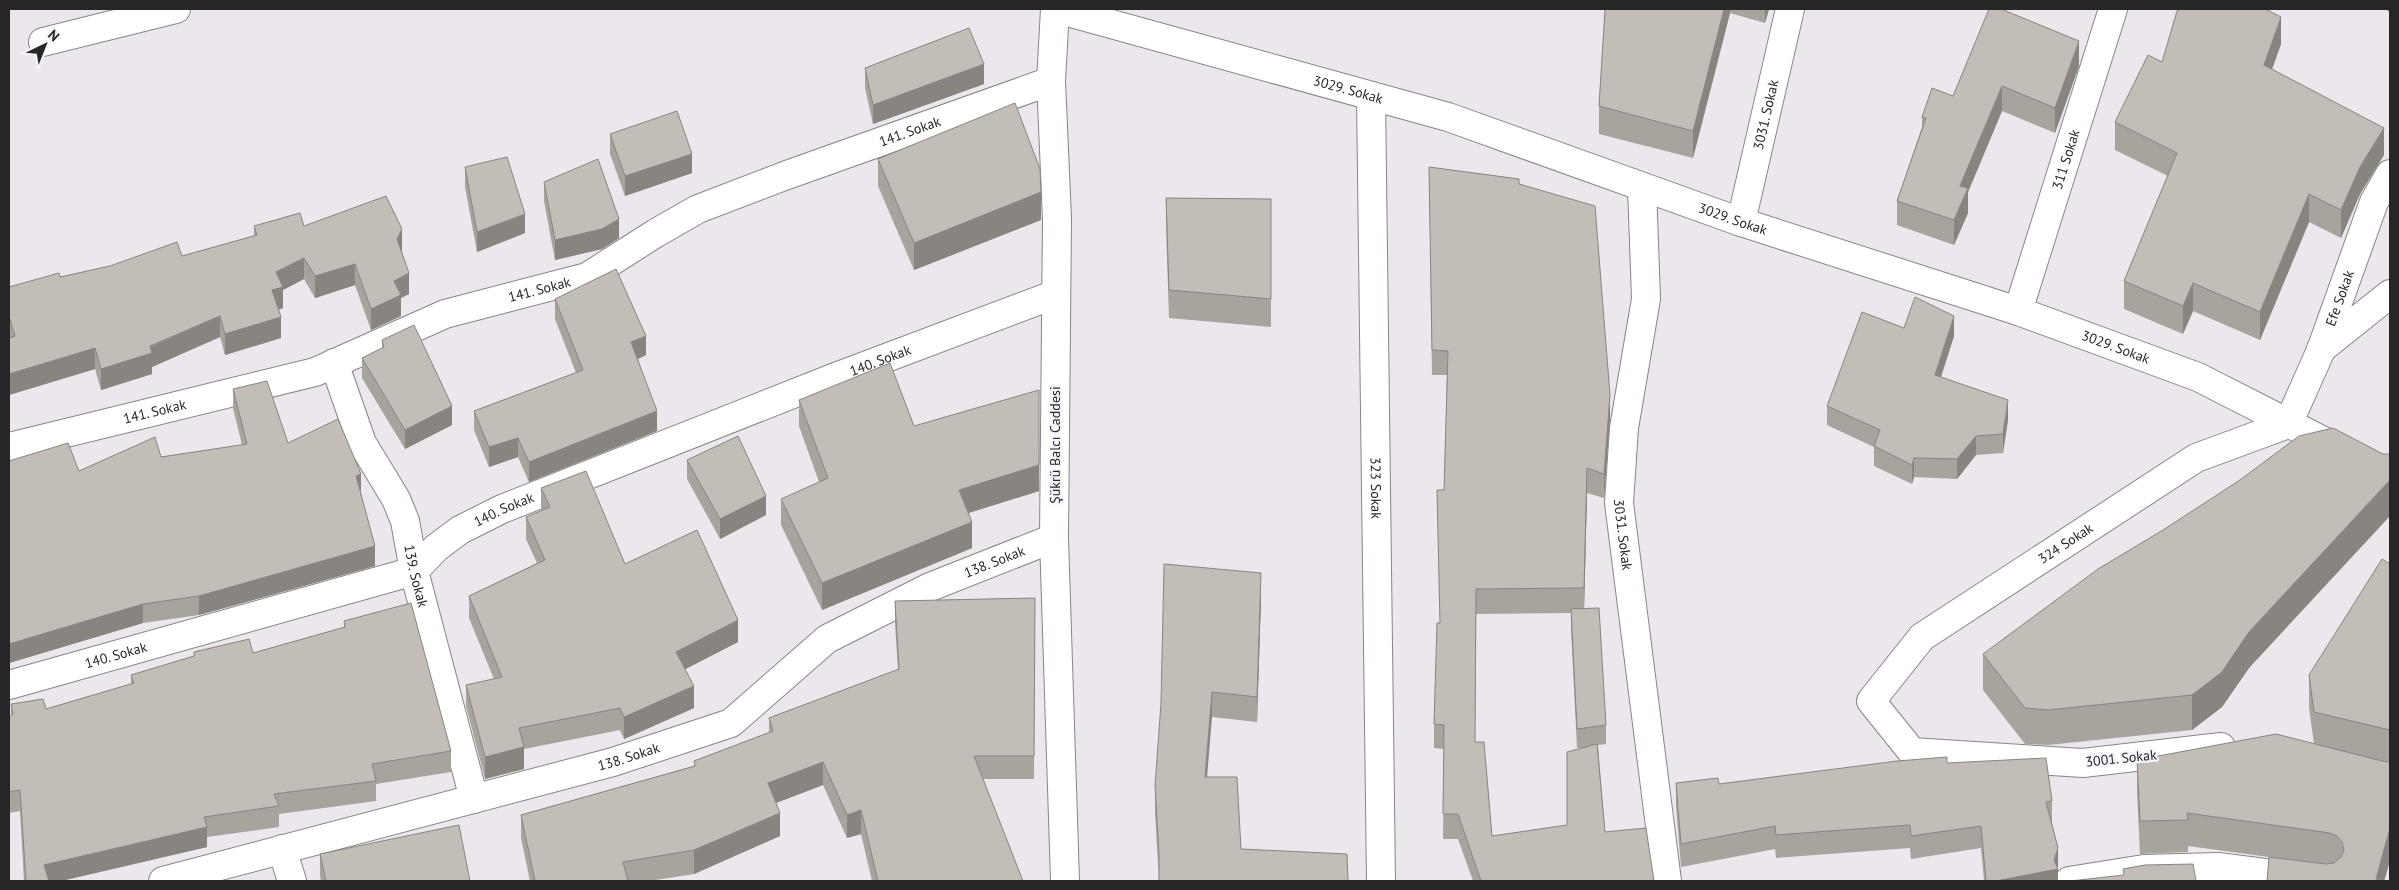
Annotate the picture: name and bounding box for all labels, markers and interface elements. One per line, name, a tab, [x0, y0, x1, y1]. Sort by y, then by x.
north arrow	[20, 20, 70, 70]
text: N	[44, 26, 63, 45]
street label: 3029. Sokak	[1311, 71, 1385, 108]
street label: 3031. Sokak	[1749, 78, 1783, 152]
street label: 141. Sokak	[877, 112, 943, 150]
street label: 311 Sokak	[2048, 127, 2084, 192]
street label: 3029. Sokak	[1696, 198, 1770, 239]
street label: Efe Sokak	[2321, 268, 2358, 329]
street label: 141. Sokak	[506, 273, 573, 306]
street label: 3029. Sokak	[2079, 326, 2153, 368]
street label: 140. Sokak	[847, 340, 914, 380]
street label: Şükrü Balcı Caddesi	[1046, 386, 1064, 504]
street label: 141. Sokak	[122, 395, 188, 428]
street label: 323 Sokak	[1367, 457, 1385, 519]
street label: 140. Sokak	[471, 488, 537, 531]
street label: 3031. Sokak	[1610, 499, 1636, 572]
street label: 324 Sokak	[2035, 519, 2097, 568]
street label: 138. Sokak	[961, 541, 1028, 582]
street label: 139. Sokak	[400, 543, 432, 609]
street label: 140. Sokak	[83, 638, 149, 672]
street label: 138. Sokak	[596, 738, 662, 775]
street label: 3001. Sokak	[2085, 745, 2158, 771]

